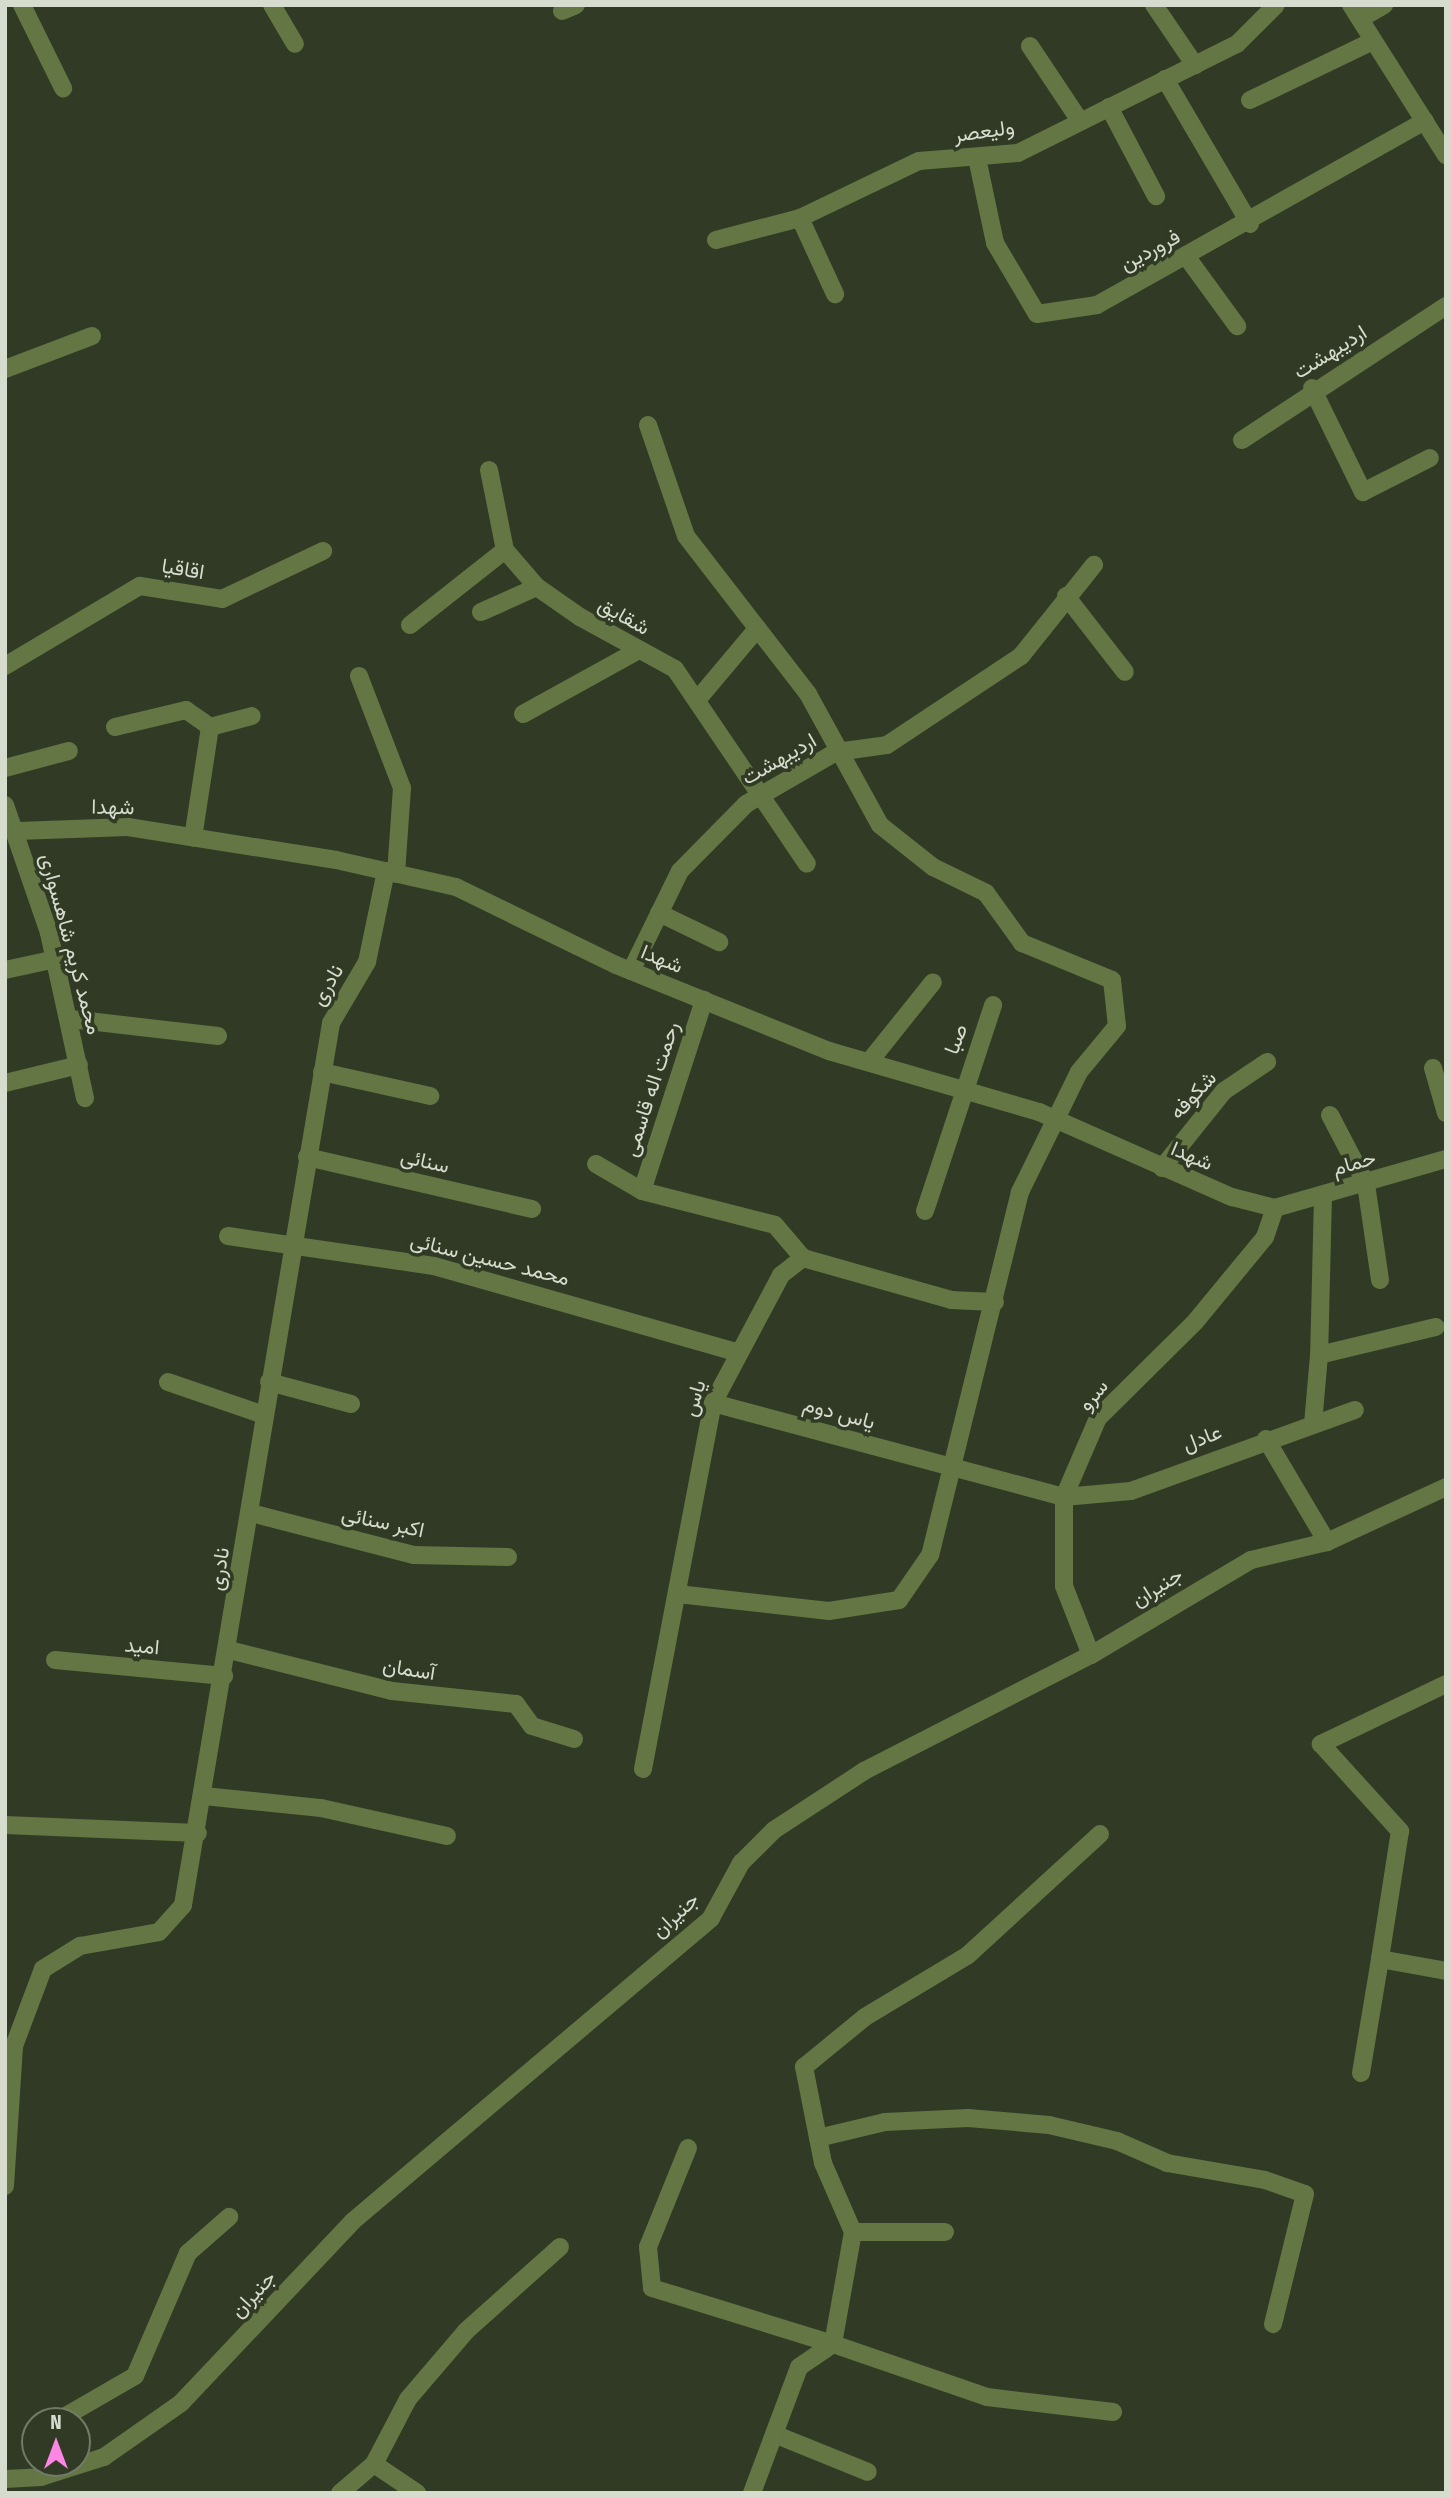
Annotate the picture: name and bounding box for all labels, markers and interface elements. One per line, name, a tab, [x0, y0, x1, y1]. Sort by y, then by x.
street label: ولیعصر	[952, 114, 1016, 148]
street label: فروردین	[1116, 224, 1184, 276]
street label: اردیبهشت	[1289, 320, 1371, 384]
street label: اقاقیا	[160, 553, 206, 585]
street label: شقایق	[594, 592, 654, 640]
street label: اردیبهشت	[737, 728, 821, 790]
street label: شهدا	[91, 794, 135, 820]
street label: محمد کریم شاهسواری	[35, 851, 107, 1037]
street label: شهدا	[637, 939, 687, 979]
street label: نادری	[305, 960, 349, 1010]
street label: رحمت اله قاسمی	[617, 1018, 685, 1160]
street label: صبا	[939, 1020, 973, 1058]
street label: شکوفه	[1164, 1066, 1222, 1124]
street label: شهدا	[1167, 1136, 1217, 1176]
street label: سنائی	[398, 1143, 452, 1179]
street label: حمام	[1329, 1145, 1379, 1181]
street label: محمد حسین سنائی	[408, 1227, 572, 1291]
street label: سرو	[1073, 1374, 1113, 1416]
street label: یاس	[677, 1377, 711, 1419]
street label: یاس دوم	[800, 1391, 878, 1435]
street label: عادل	[1179, 1419, 1225, 1457]
street label: اکبر سنائی	[339, 1501, 427, 1543]
street label: نادری	[203, 1546, 235, 1592]
street label: جنیران	[1127, 1562, 1187, 1612]
street label: امید	[124, 1632, 160, 1660]
street label: آسمان	[381, 1652, 437, 1686]
street label: جنیران	[646, 1887, 704, 1943]
street label: جنیران	[225, 2265, 281, 2323]
north arrow	[21, 2407, 91, 2477]
text: N	[50, 2411, 62, 2434]

